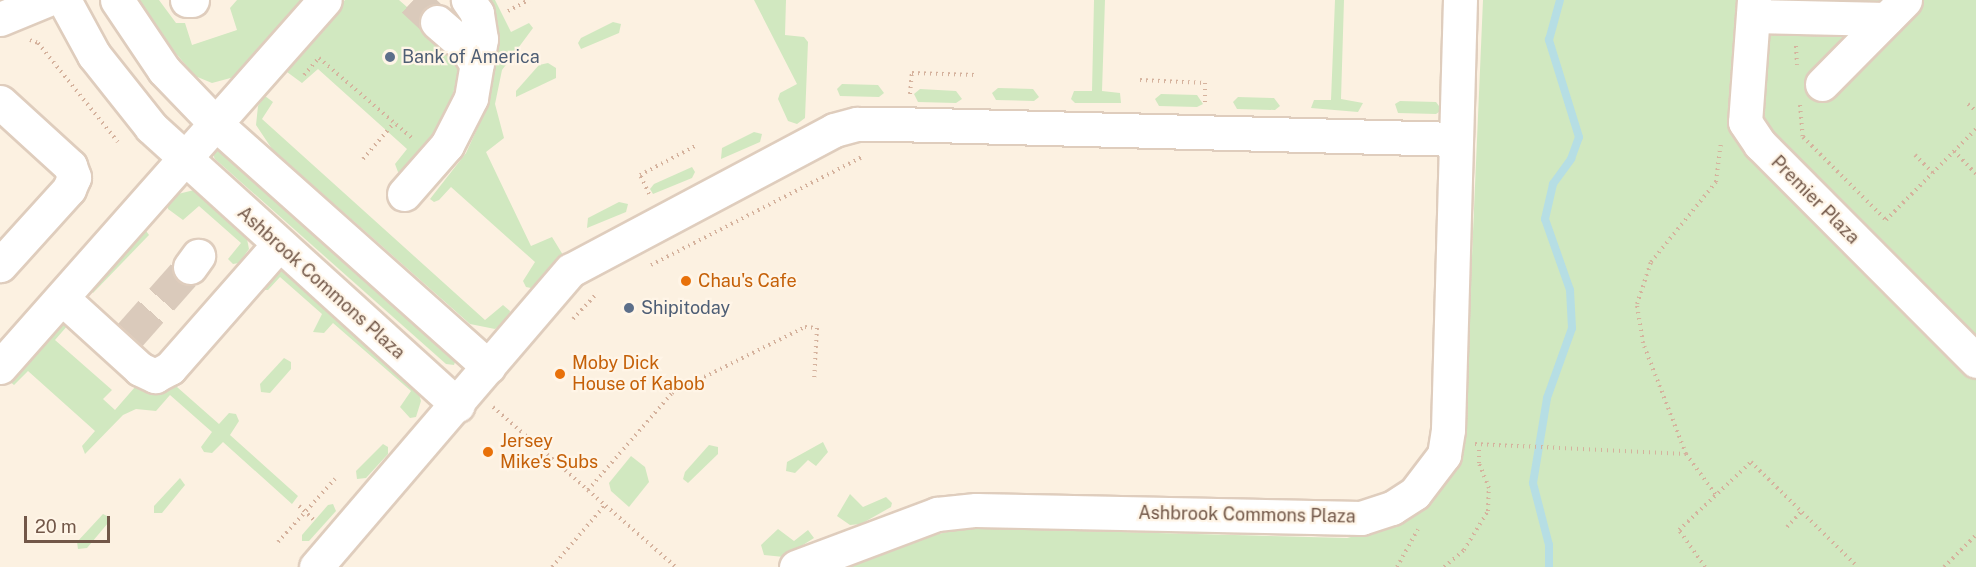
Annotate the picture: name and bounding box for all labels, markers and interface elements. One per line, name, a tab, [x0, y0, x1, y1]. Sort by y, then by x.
place label: Bank of America	[402, 46, 540, 68]
marker: Bank of America	[383, 50, 397, 64]
street label: Premier Plaza	[1766, 151, 1864, 249]
street label: Ashbrook Commons Plaza	[233, 202, 409, 364]
place label: Chau's Cafe	[698, 270, 797, 292]
marker: Chau's Cafe	[679, 274, 693, 288]
place label: Shipitoday	[641, 297, 730, 319]
marker: Shipitoday	[622, 301, 636, 315]
place label: Moby Dick House of Kabob	[572, 353, 705, 395]
marker: Moby Dick House of Kabob	[553, 367, 567, 381]
place label: Jersey Mike's Subs	[500, 431, 598, 474]
marker: Jersey Mike's Subs	[481, 445, 495, 459]
street label: Ashbrook Commons Plaza	[1138, 502, 1356, 528]
scale bar	[27, 504, 112, 542]
text: 20 m	[35, 516, 77, 537]

